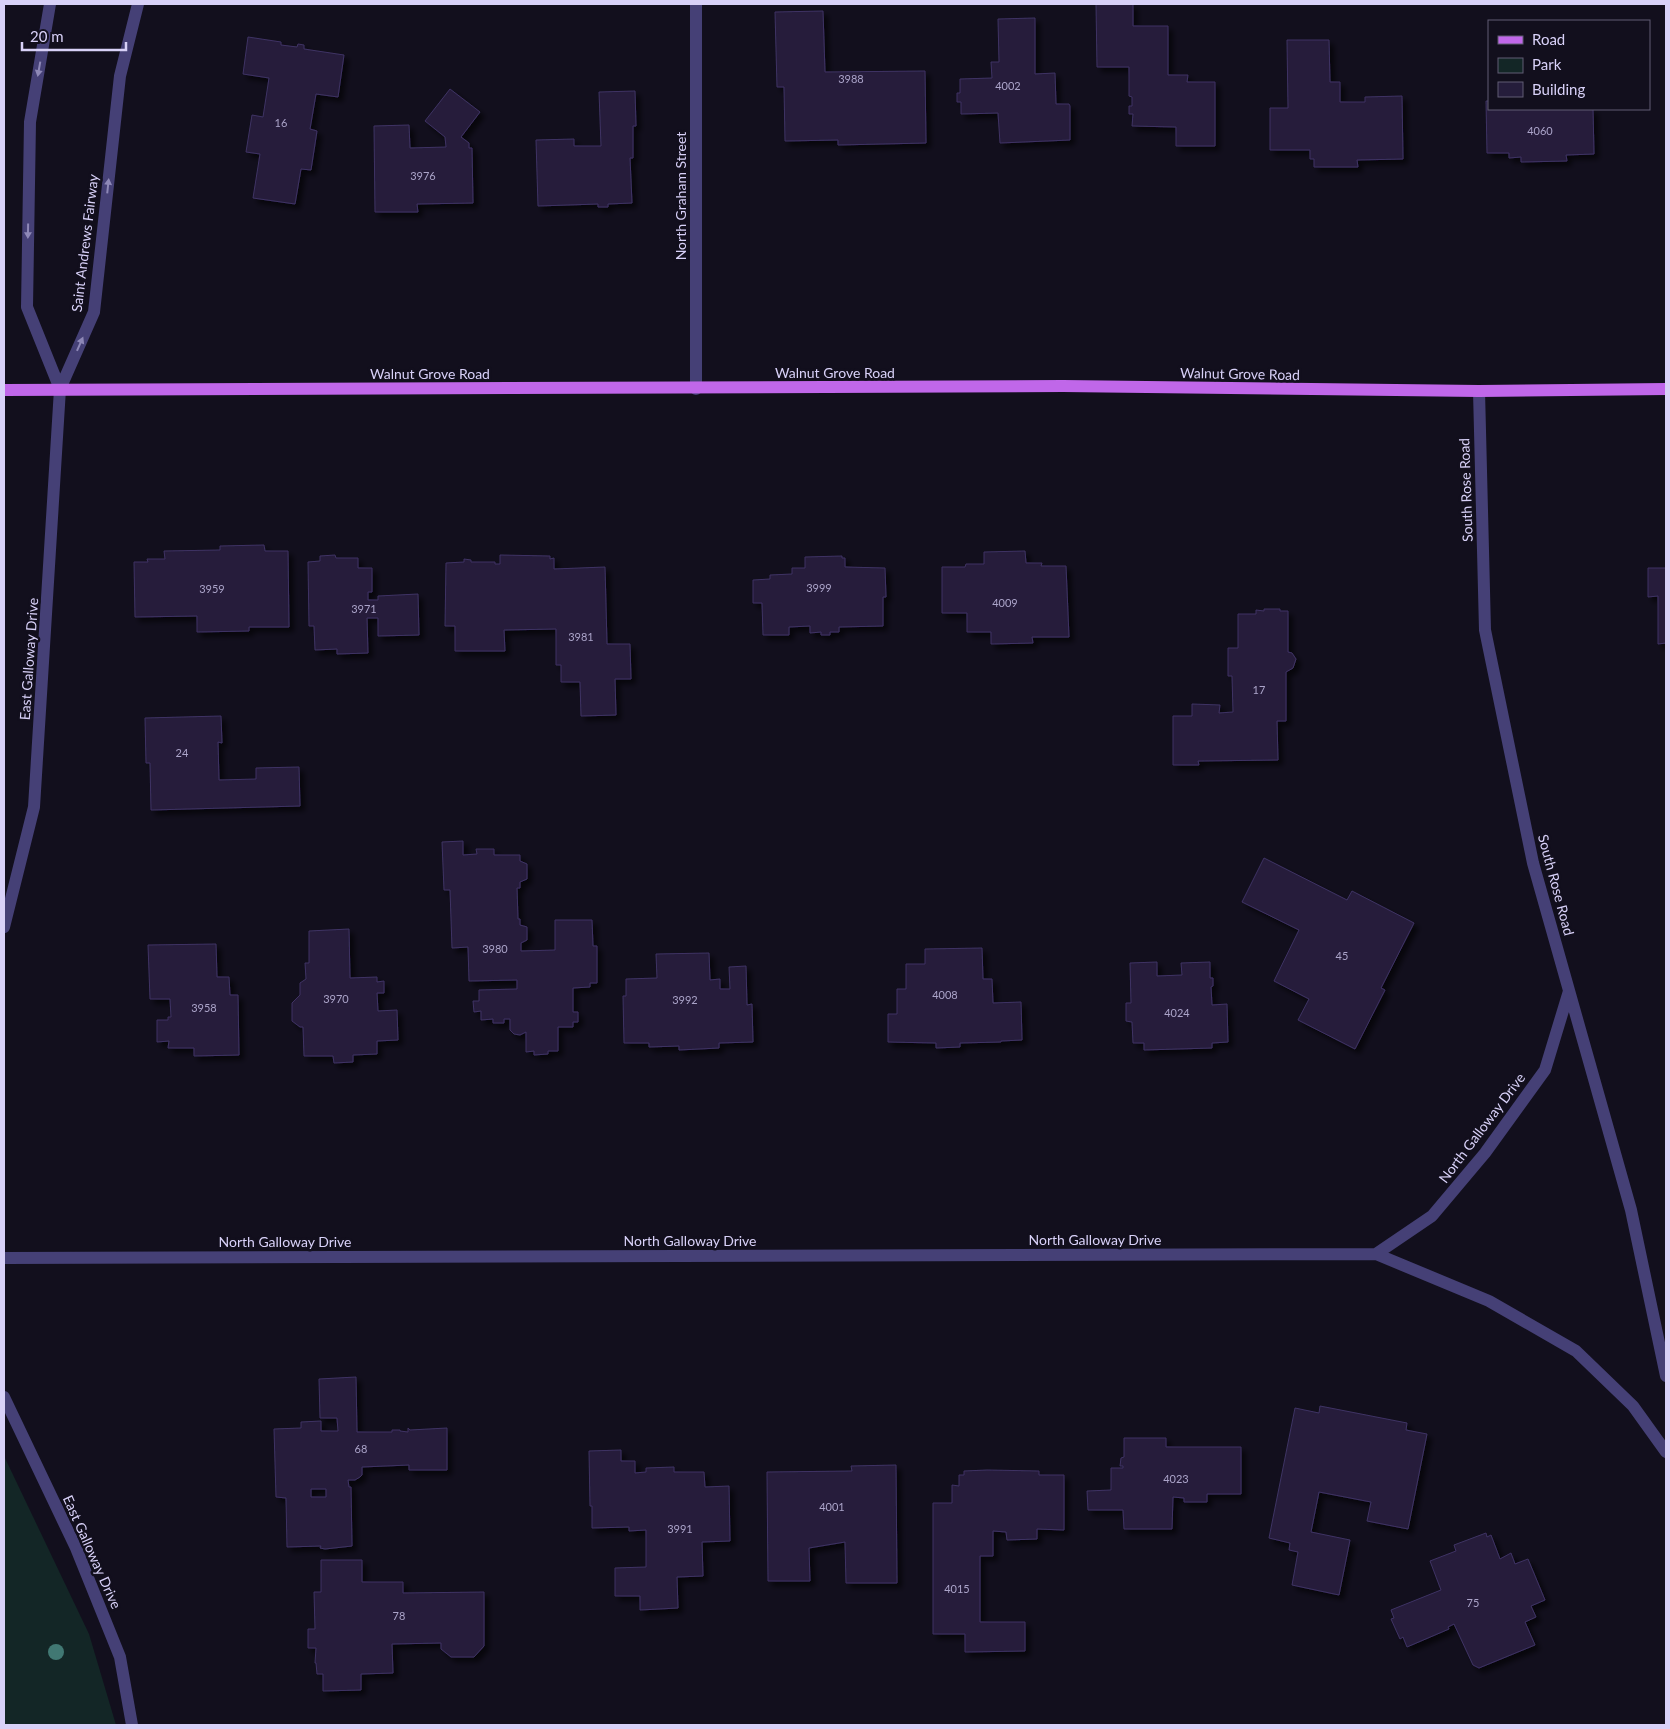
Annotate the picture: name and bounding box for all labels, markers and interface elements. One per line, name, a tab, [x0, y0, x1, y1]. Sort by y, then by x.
scale bar	[22, 20, 126, 52]
legend	[1488, 20, 1650, 110]
text: 20 m	[30, 27, 64, 45]
text: Road	[1532, 30, 1565, 48]
text: Park	[1532, 55, 1562, 73]
one-way arrow	[35, 61, 43, 77]
house number: 3988	[838, 72, 864, 85]
house number: 4002	[995, 79, 1021, 92]
text: Building	[1532, 80, 1585, 98]
house number: 16	[275, 116, 287, 129]
house number: 4060	[1527, 124, 1553, 137]
street label: North Graham Street	[672, 132, 689, 260]
house number: 3976	[410, 169, 436, 182]
street label: Saint Andrews Fairway	[68, 172, 101, 313]
one-way arrow	[104, 177, 112, 193]
one-way arrow	[24, 223, 32, 239]
one-way arrow	[76, 337, 84, 351]
street label: Walnut Grove Road	[775, 364, 895, 381]
street label: Walnut Grove Road	[1180, 364, 1300, 383]
street label: Walnut Grove Road	[370, 365, 490, 382]
street label: South Rose Road	[1455, 438, 1476, 542]
house number: 3999	[806, 581, 832, 594]
house number: 3959	[199, 582, 225, 595]
house number: 4009	[992, 596, 1018, 609]
street label: East Galloway Drive	[16, 597, 41, 721]
house number: 3971	[351, 602, 377, 615]
house number: 3981	[568, 630, 594, 643]
house number: 17	[1253, 683, 1265, 696]
house number: 24	[176, 746, 189, 759]
street label: South Rose Road	[1535, 832, 1578, 937]
house number: 3980	[482, 942, 508, 955]
house number: 45	[1336, 949, 1348, 962]
house number: 4008	[932, 988, 958, 1001]
house number: 3970	[323, 992, 349, 1005]
house number: 3992	[672, 993, 698, 1006]
house number: 3958	[191, 1001, 217, 1014]
house number: 4024	[1164, 1006, 1190, 1019]
street label: North Galloway Drive	[1435, 1069, 1528, 1186]
street label: North Galloway Drive	[1028, 1231, 1162, 1248]
street label: North Galloway Drive	[623, 1232, 757, 1249]
street label: North Galloway Drive	[218, 1233, 352, 1250]
house number: 68	[355, 1442, 367, 1455]
house number: 4023	[1163, 1472, 1189, 1485]
street label: East Galloway Drive	[60, 1492, 125, 1611]
house number: 4001	[819, 1500, 845, 1513]
house number: 3991	[667, 1522, 693, 1535]
house number: 4015	[944, 1582, 970, 1595]
house number: 75	[1467, 1596, 1479, 1609]
house number: 78	[393, 1609, 405, 1622]

